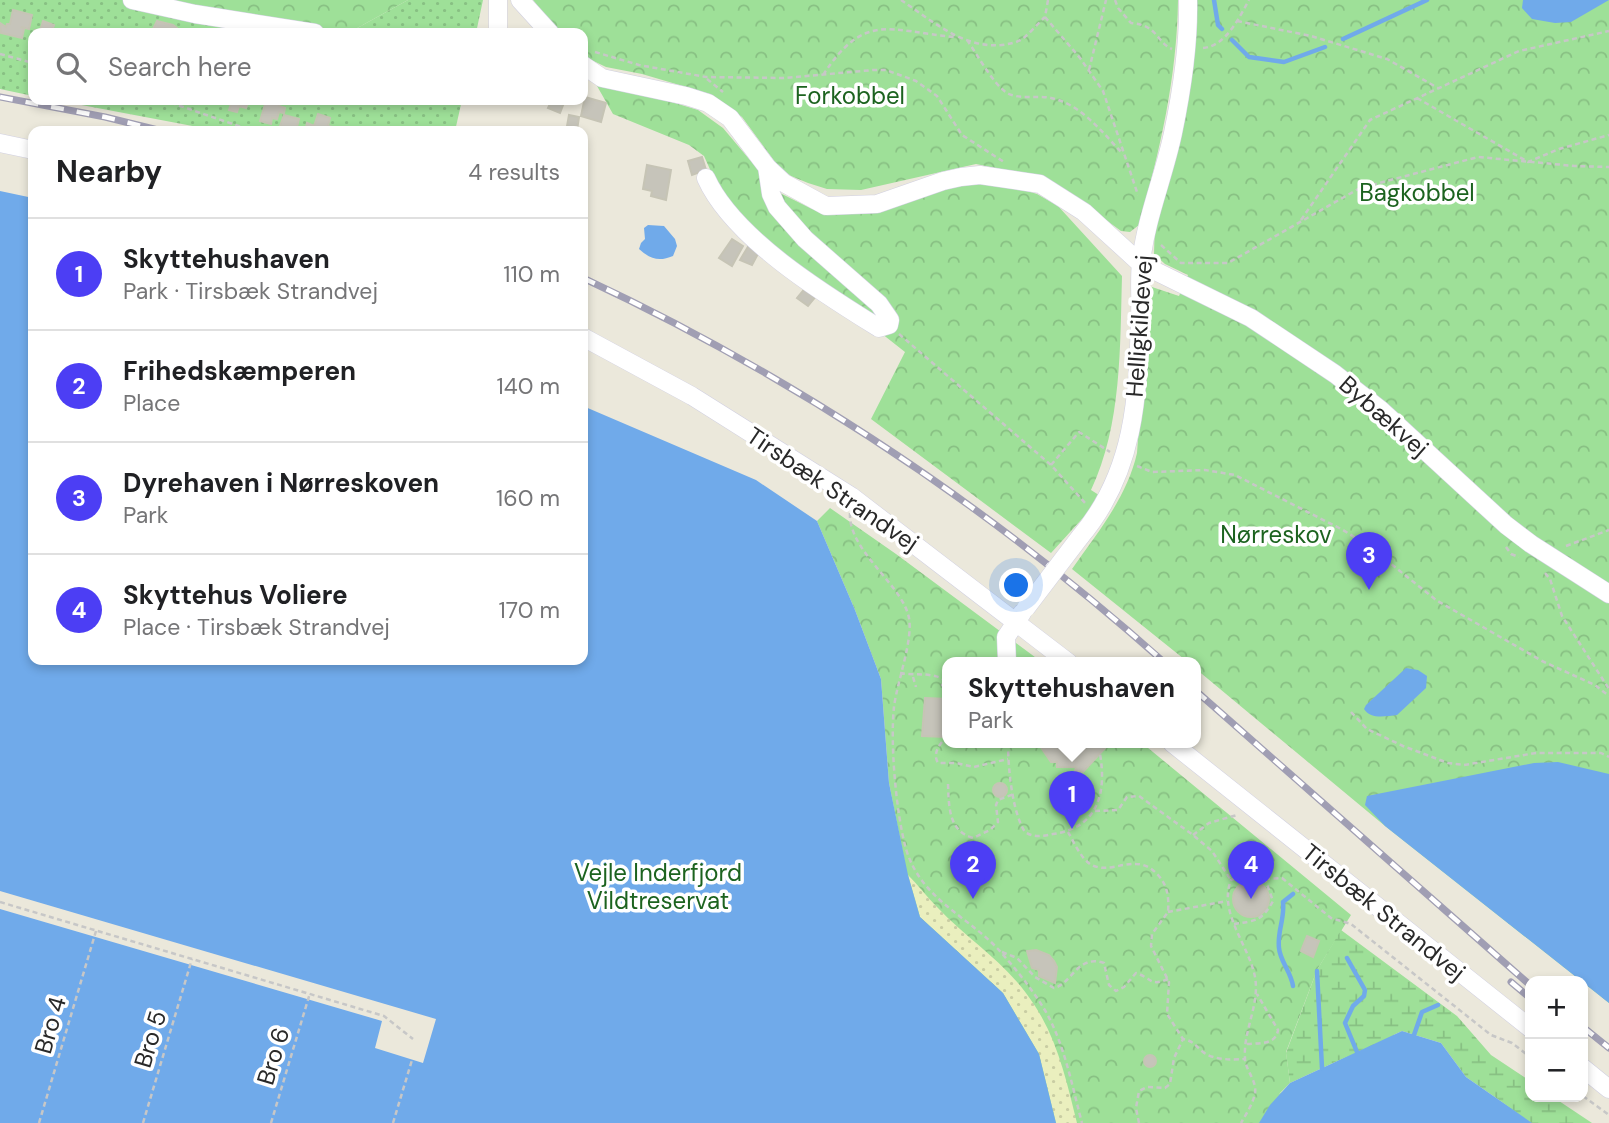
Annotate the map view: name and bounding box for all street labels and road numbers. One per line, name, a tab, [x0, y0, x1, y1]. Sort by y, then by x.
street label: Helligkildevej	[1119, 254, 1159, 398]
street label: Bybækvej	[1333, 369, 1435, 463]
street label: Tirsbæk Strandvej	[741, 420, 925, 558]
street label: Tirsbæk Strandvej	[1296, 837, 1472, 987]
street label: Bro 4	[27, 993, 73, 1057]
street label: Bro 5	[127, 1007, 173, 1071]
street label: Bro 6	[250, 1023, 296, 1089]

